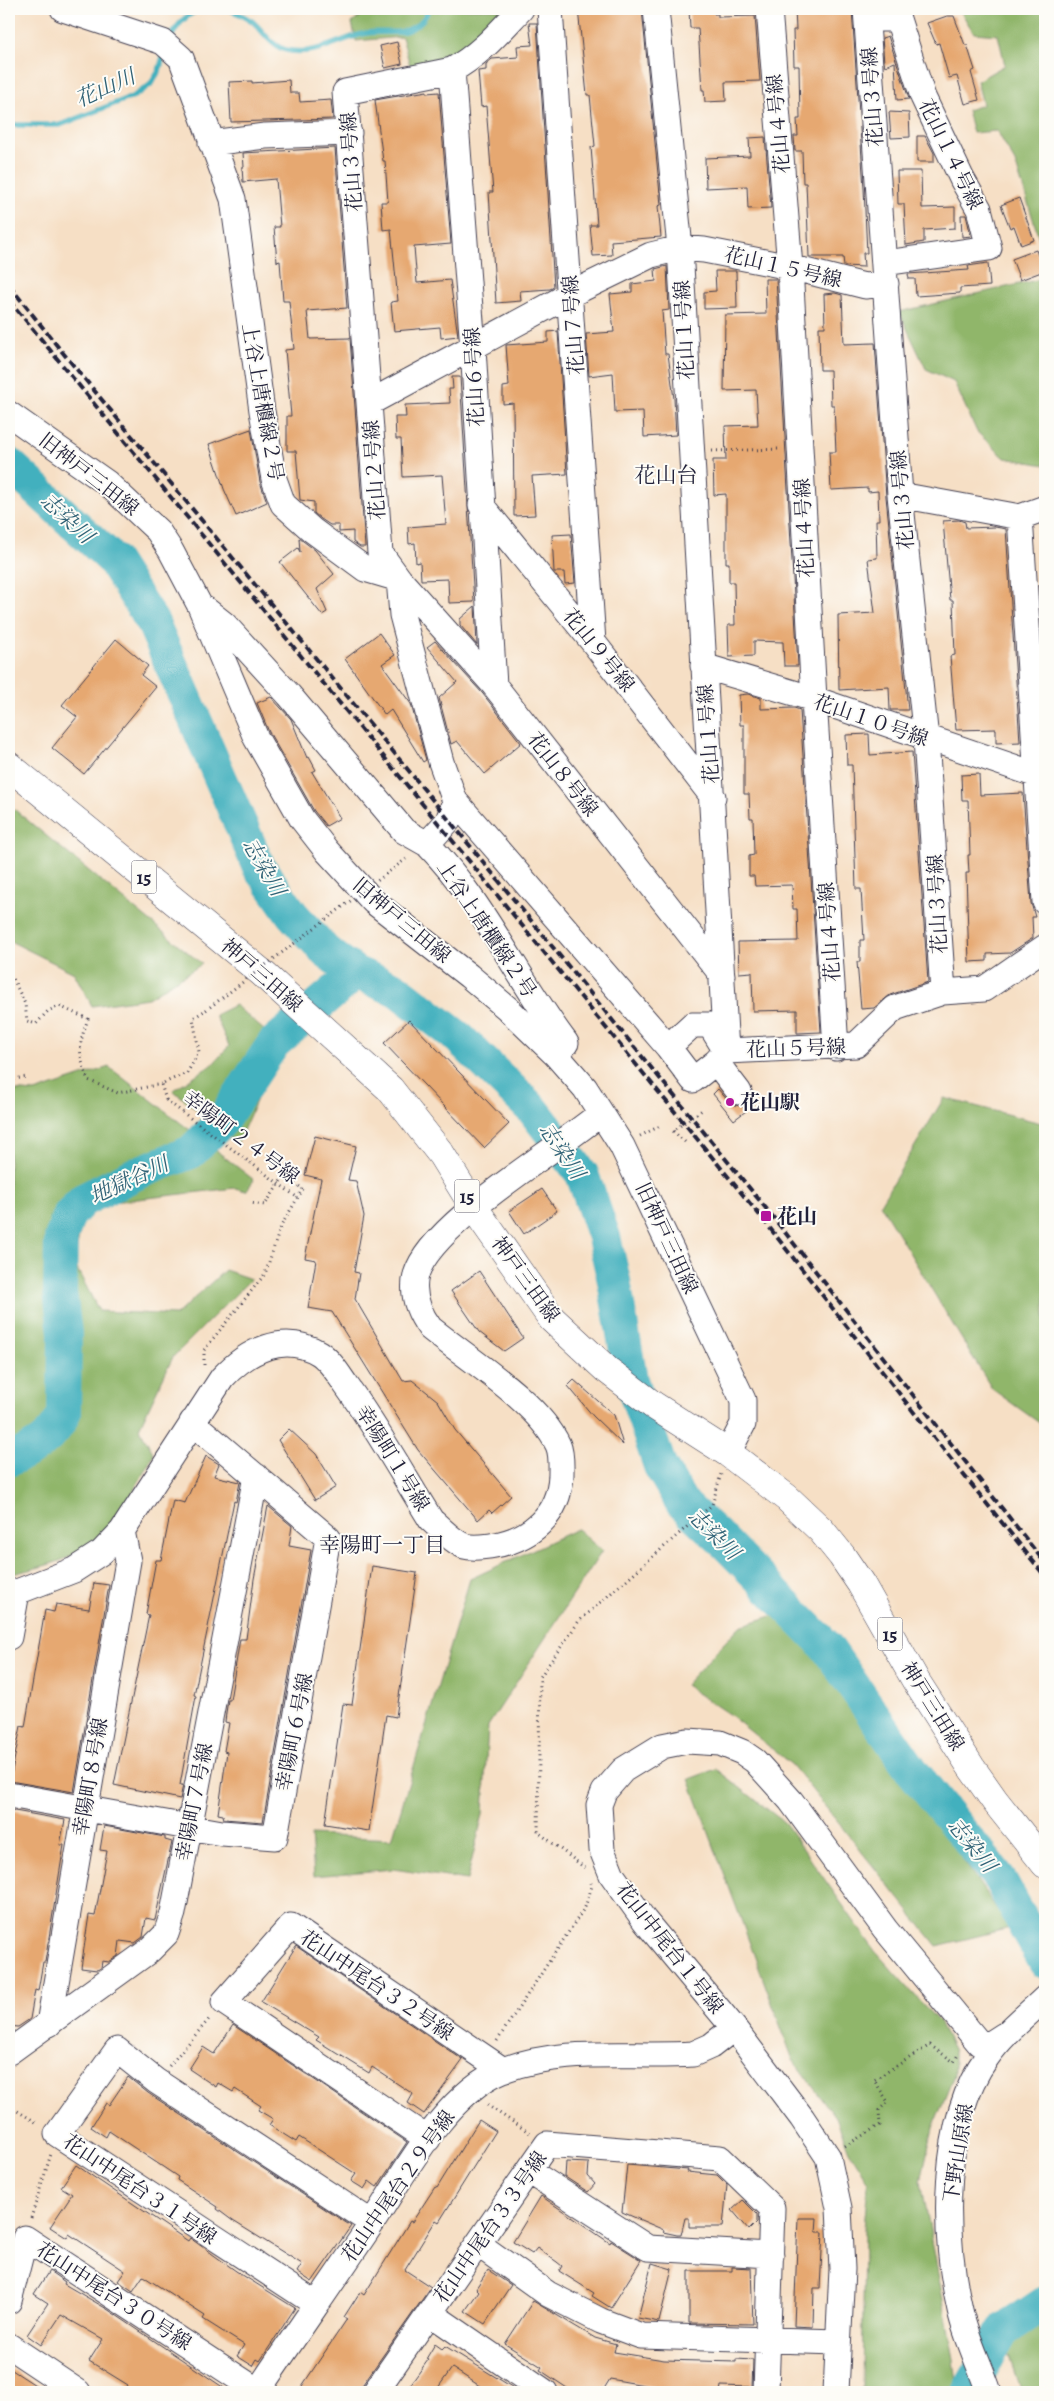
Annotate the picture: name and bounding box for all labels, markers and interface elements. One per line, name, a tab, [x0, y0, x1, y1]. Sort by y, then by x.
street label: 花山３号線	[856, 46, 889, 148]
water label: 花山川	[71, 62, 141, 114]
street label: 花山４号線	[761, 73, 796, 175]
street label: 花山１４号線	[912, 94, 989, 214]
street label: 花山３号線	[335, 111, 368, 213]
street label: 花山１５号線	[721, 241, 844, 294]
street label: 花山７号線	[557, 274, 590, 376]
street label: 花山１号線	[668, 279, 701, 381]
street label: 上谷上唐櫃線２号	[235, 321, 290, 483]
street label: 花山６号線	[458, 326, 491, 428]
street label: 花山２号線	[358, 419, 391, 521]
street label: 旧神戸三田線	[33, 427, 144, 522]
street label: 花山３号線	[885, 449, 920, 551]
district label: 花山台	[635, 461, 698, 489]
street label: 花山４号線	[788, 477, 821, 579]
water label: 志染川	[34, 486, 101, 551]
street label: 花山９号線	[557, 603, 641, 698]
street label: 花山１号線	[692, 683, 725, 785]
street label: 花山１０号線	[810, 688, 932, 753]
street label: 花山８号線	[521, 727, 604, 822]
water label: 志染川	[236, 833, 293, 903]
street label: 花山３号線	[921, 853, 954, 955]
street label: 上谷上唐櫃線２号	[431, 855, 543, 1003]
road number: 15	[132, 860, 156, 894]
street label: 旧神戸三田線	[347, 871, 456, 969]
street label: 花山４号線	[813, 881, 846, 983]
street label: 神戸三田線	[215, 932, 308, 1018]
street label: 花山５号線	[746, 1033, 846, 1064]
street label: 幸陽町２４号線	[177, 1084, 305, 1190]
place label: 花山駅	[740, 1089, 800, 1116]
marker: 花山駅	[724, 1096, 736, 1108]
water label: 志染川	[533, 1117, 592, 1187]
water label: 地獄谷川	[85, 1149, 175, 1210]
street label: 旧神戸三田線	[629, 1178, 704, 1298]
road number: 15	[454, 1180, 480, 1212]
place label: 花山	[777, 1203, 817, 1230]
marker: 花山	[759, 1209, 773, 1223]
street label: 神戸三田線	[485, 1231, 566, 1328]
street label: 幸陽町１号線	[349, 1400, 436, 1516]
water label: 志染川	[682, 1502, 748, 1568]
district label: 幸陽町一丁目	[319, 1531, 445, 1559]
road number: 15	[878, 1618, 902, 1650]
street label: 神戸三田線	[895, 1657, 971, 1756]
street label: 幸陽町６号線	[270, 1671, 319, 1794]
street label: 幸陽町８号線	[67, 1716, 114, 1839]
street label: 幸陽町７号線	[170, 1741, 219, 1864]
water label: 志染川	[941, 1812, 1004, 1880]
street label: 花山中尾台１号線	[610, 1877, 729, 2020]
street label: 花山中尾台３２号線	[295, 1924, 459, 2047]
street label: 下野山原線	[937, 2102, 980, 2205]
street label: 花山中尾台２９号線	[336, 2105, 461, 2268]
street label: 花山中尾台３１号線	[58, 2128, 222, 2251]
street label: 花山中尾台３３号線	[428, 2146, 553, 2309]
street label: 花山中尾台３０号線	[31, 2236, 197, 2357]

